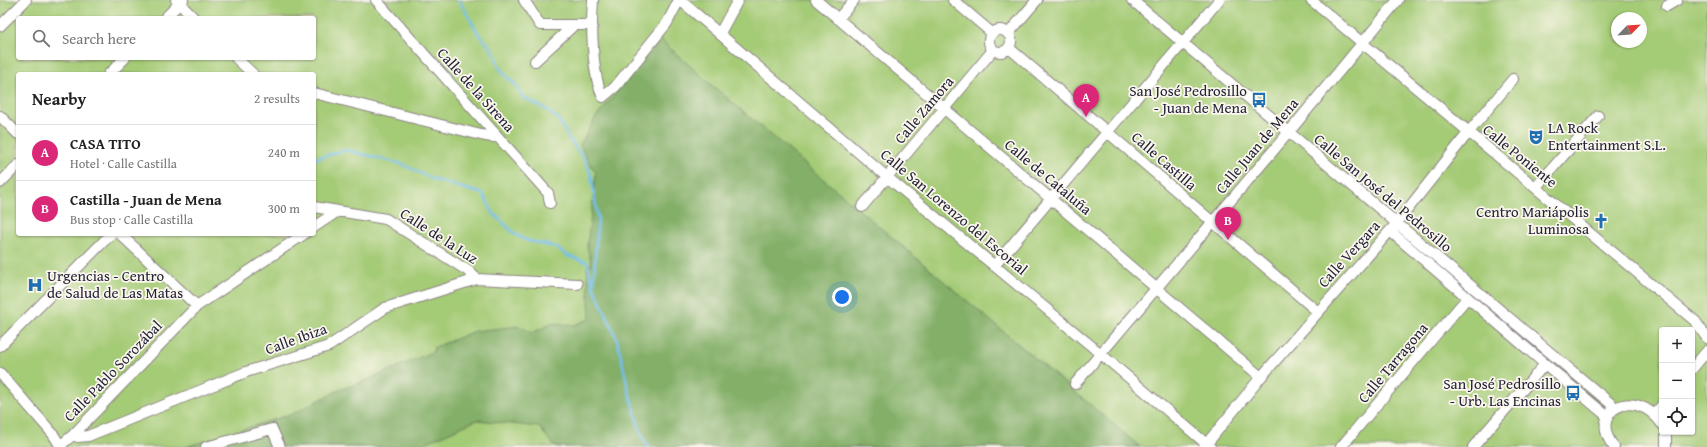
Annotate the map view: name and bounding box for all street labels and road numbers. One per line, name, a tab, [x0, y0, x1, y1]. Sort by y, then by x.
street label: Calle de la Sirena	[433, 43, 520, 136]
street label: Calle Zamora	[889, 71, 958, 148]
street label: Calle Juan de Mena	[1210, 93, 1303, 198]
street label: Calle Poniente	[1479, 119, 1562, 192]
street label: Calle Castilla	[1127, 126, 1201, 195]
street label: Calle San José del Pedrosillo	[1310, 129, 1457, 257]
street label: Calle de Cataluña	[1000, 134, 1096, 219]
street label: Calle San Lorenzo del Escorial	[876, 144, 1032, 279]
street label: Calle de la Luz	[396, 203, 483, 269]
street label: Calle Vergara	[1313, 215, 1384, 292]
street label: Calle Pablo Sorozábal	[59, 315, 167, 426]
street label: Calle Ibiza	[262, 318, 330, 359]
street label: Calle Tarragona	[1353, 318, 1432, 407]

